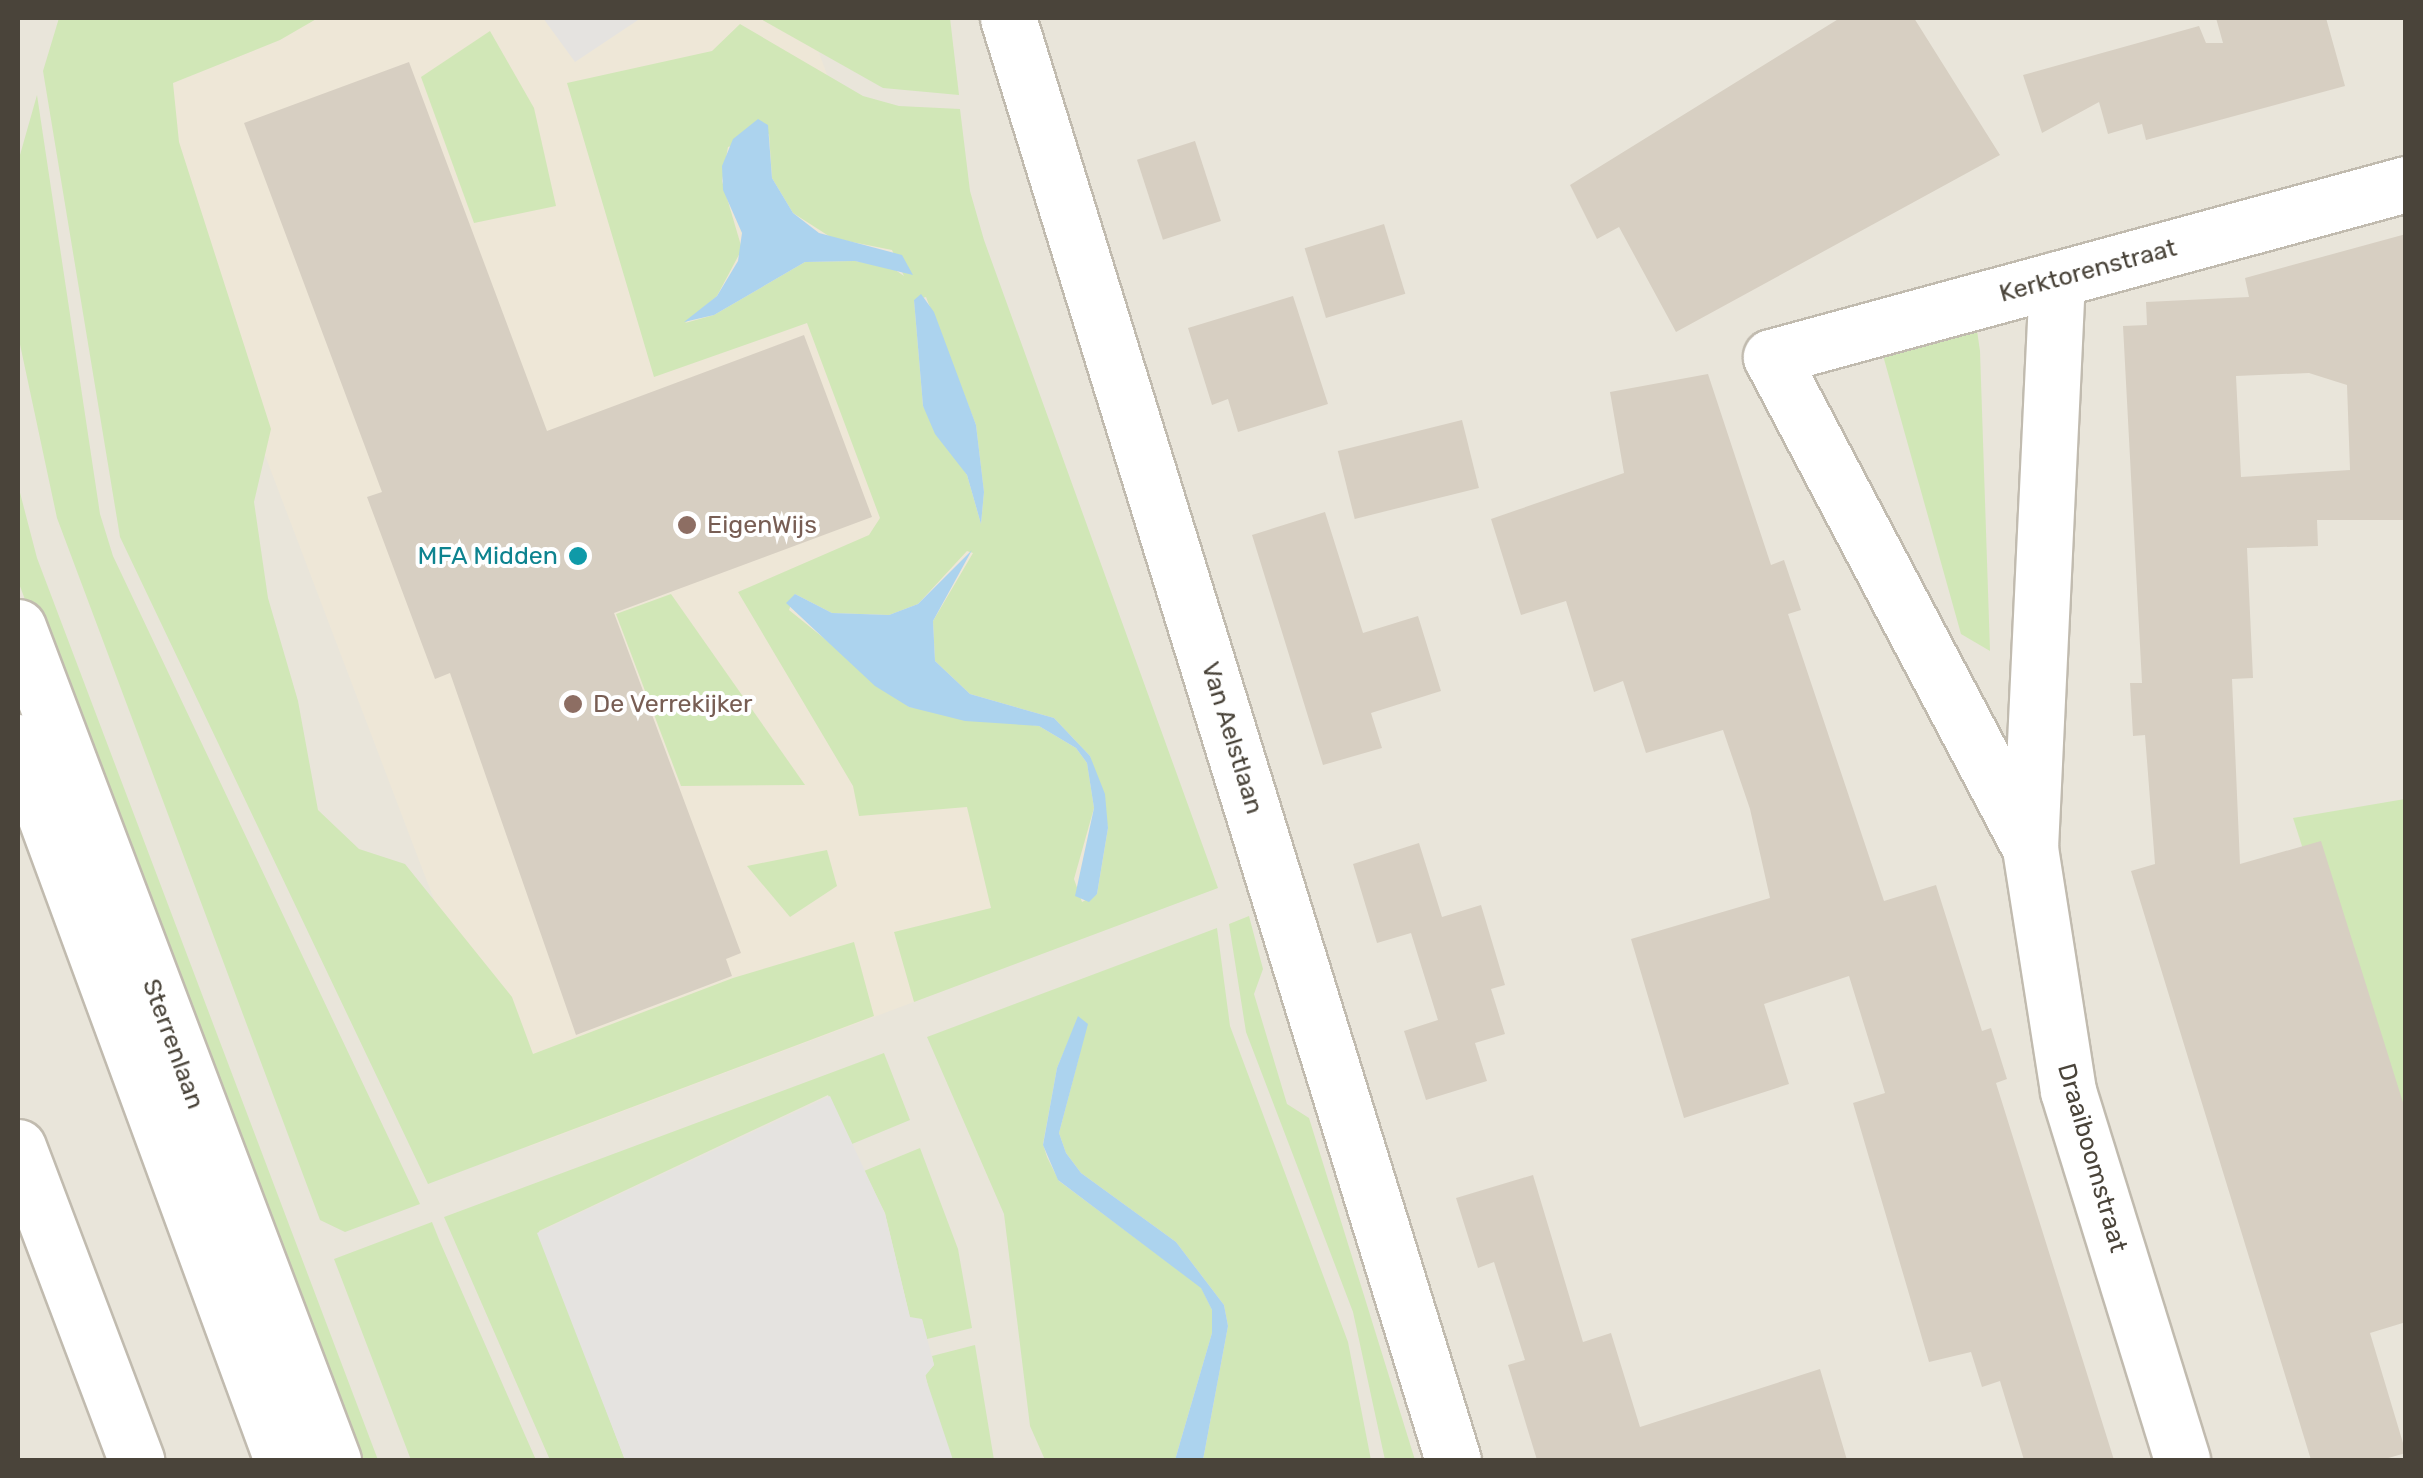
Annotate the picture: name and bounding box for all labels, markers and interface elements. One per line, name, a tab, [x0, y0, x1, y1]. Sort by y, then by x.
street label: Kerktorenstraat	[1996, 233, 2180, 309]
place label: EigenWijs	[707, 510, 817, 540]
marker: EigenWijs	[676, 514, 698, 536]
place label: MFA Midden	[417, 541, 558, 571]
marker: MFA Midden	[567, 545, 589, 567]
street label: Van Aelstlaan	[1195, 658, 1269, 818]
place label: De Verrekijker	[593, 689, 753, 719]
marker: De Verrekijker	[562, 693, 584, 715]
street label: Sterrenlaan	[136, 975, 210, 1113]
street label: Draaiboomstraat	[2051, 1060, 2133, 1256]

